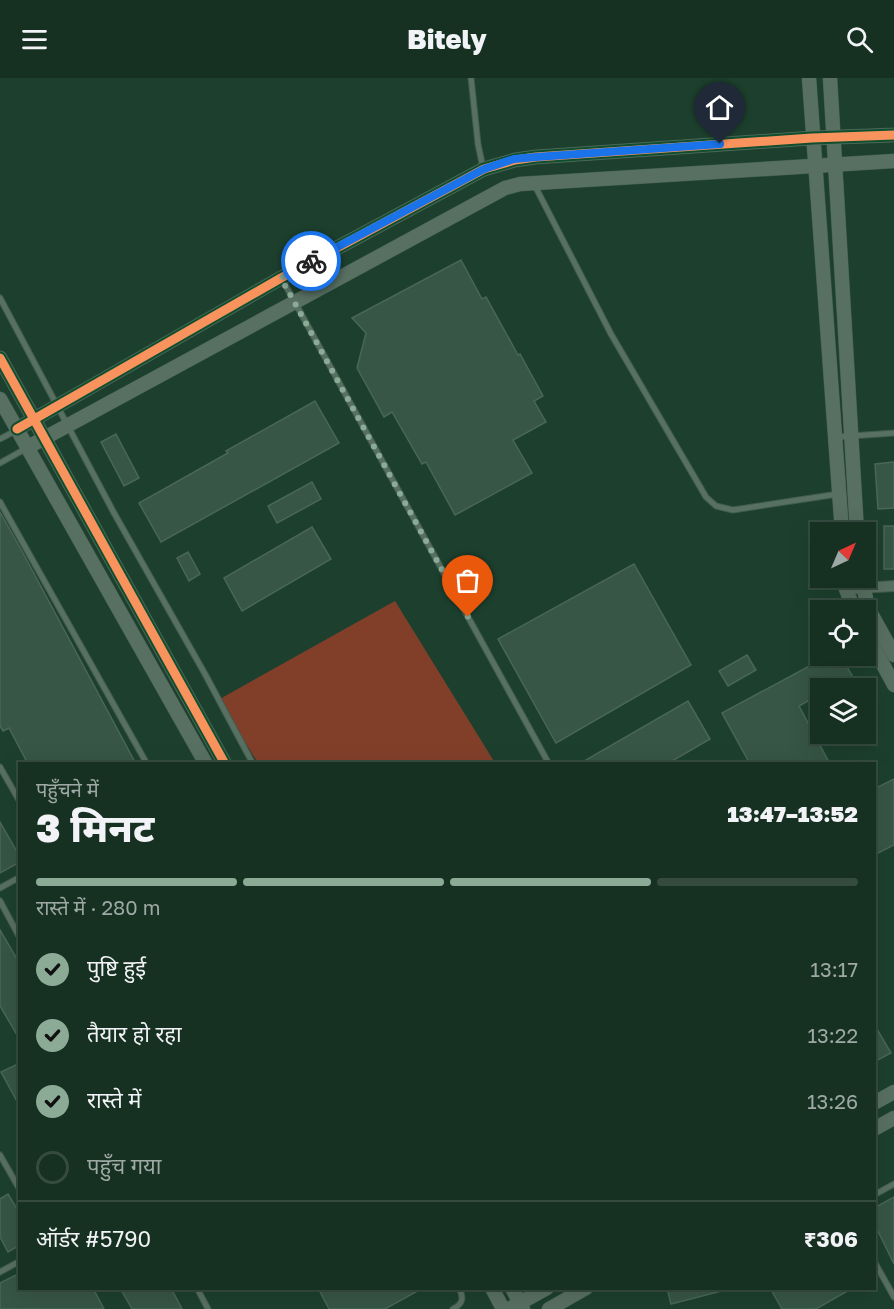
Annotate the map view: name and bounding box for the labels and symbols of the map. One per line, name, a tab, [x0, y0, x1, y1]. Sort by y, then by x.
pin	[694, 82, 745, 144]
courier	[281, 231, 341, 291]
north arrow	[810, 522, 876, 588]
pin	[442, 555, 493, 617]

